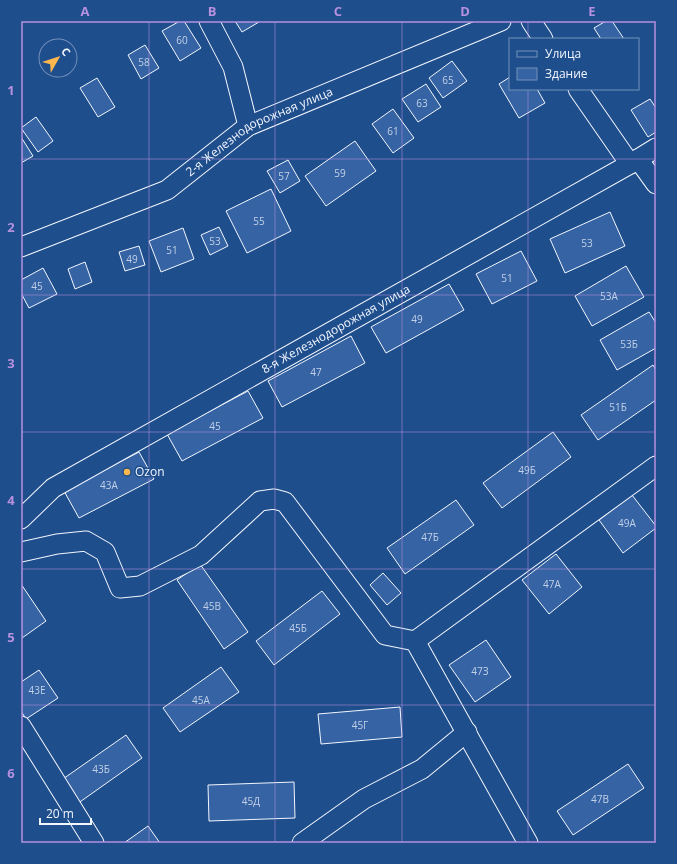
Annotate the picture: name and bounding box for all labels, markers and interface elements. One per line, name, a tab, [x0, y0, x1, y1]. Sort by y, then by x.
text: A	[81, 2, 90, 20]
text: B	[208, 2, 217, 20]
text: C	[334, 2, 342, 20]
text: D	[460, 2, 470, 20]
text: E	[588, 2, 596, 20]
house number: 60	[176, 33, 188, 47]
north arrow	[38, 38, 78, 78]
legend	[509, 38, 639, 90]
text: С	[58, 44, 74, 59]
text: Улица	[545, 45, 581, 62]
house number: 58	[138, 55, 150, 69]
text: Здание	[545, 65, 588, 82]
house number: 65	[442, 73, 454, 87]
text: 1	[7, 81, 15, 99]
street label: 2-я Железнодорожная улица	[182, 83, 335, 180]
house number: 63	[416, 96, 428, 110]
house number: 61	[387, 124, 399, 138]
house number: 59	[334, 166, 346, 180]
house number: 57	[278, 169, 290, 183]
house number: 55	[253, 214, 265, 228]
text: 2	[7, 218, 15, 236]
house number: 53	[209, 234, 221, 248]
house number: 53	[581, 236, 593, 250]
house number: 51	[166, 243, 178, 257]
house number: 49	[126, 252, 138, 266]
house number: 51	[501, 271, 513, 285]
house number: 45	[31, 279, 43, 293]
street label: 8-я Железнодорожная улица	[258, 280, 413, 377]
house number: 53А	[600, 289, 619, 303]
house number: 49	[411, 312, 423, 326]
house number: 53Б	[620, 337, 638, 351]
text: 3	[7, 354, 15, 372]
house number: 47	[310, 365, 322, 379]
house number: 51Б	[609, 400, 627, 414]
house number: 45	[209, 419, 221, 433]
place label: Ozon	[135, 463, 165, 480]
house number: 49Б	[518, 463, 536, 477]
marker: Ozon	[122, 467, 132, 477]
house number: 43А	[100, 478, 119, 492]
text: 4	[7, 491, 15, 509]
house number: 49А	[618, 516, 637, 530]
house number: 47Б	[421, 530, 439, 544]
house number: 47А	[543, 577, 562, 591]
house number: 45В	[203, 599, 221, 613]
house number: 45Б	[289, 621, 307, 635]
text: 5	[7, 628, 15, 646]
house number: 47З	[471, 664, 489, 678]
house number: 43Е	[29, 683, 46, 697]
house number: 45А	[192, 693, 211, 707]
house number: 45Г	[352, 718, 368, 732]
house number: 43Б	[92, 762, 110, 776]
text: 6	[7, 764, 15, 782]
house number: 47В	[591, 792, 609, 806]
house number: 45Д	[242, 794, 260, 808]
scale bar	[40, 800, 91, 826]
text: 20 m	[46, 805, 74, 822]

